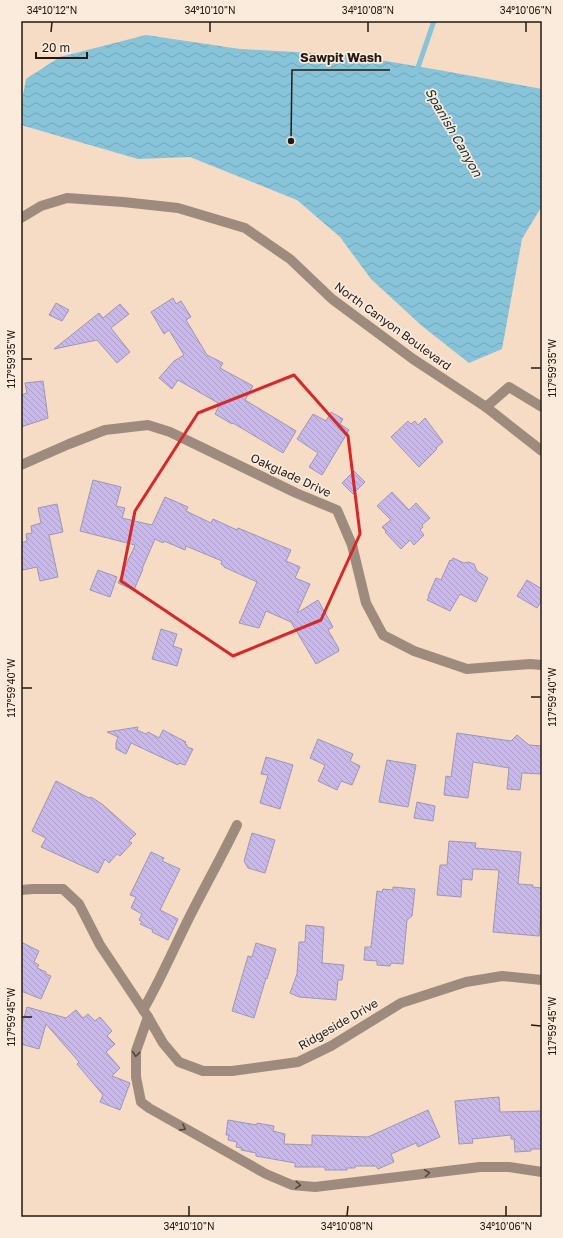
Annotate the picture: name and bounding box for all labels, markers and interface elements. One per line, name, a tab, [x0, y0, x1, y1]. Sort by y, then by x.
text: 34°10'12"N	[27, 4, 77, 16]
text: 34°10'10"N	[184, 4, 236, 16]
text: 34°10'08"N	[342, 4, 394, 16]
text: 34°10'06"N	[500, 4, 552, 16]
scale bar	[36, 34, 87, 60]
text: 20 m	[42, 40, 70, 55]
callout: Sawpit Wash	[292, 45, 390, 70]
text: Sawpit Wash	[300, 49, 382, 65]
water label: Spanish Canyon	[422, 85, 486, 180]
street label: North Canyon Boulevard	[332, 279, 454, 373]
text: 117°59'35"W	[5, 329, 17, 388]
text: 117°59'35"W	[546, 338, 558, 397]
street label: Oakglade Drive	[248, 450, 334, 500]
text: 117°59'40"W	[5, 658, 17, 717]
text: 117°59'40"W	[546, 667, 558, 726]
text: 117°59'45"W	[5, 987, 17, 1046]
street label: Ridgeside Drive	[295, 995, 381, 1053]
text: 117°59'45"W	[546, 996, 558, 1055]
one-way arrow	[132, 1051, 141, 1057]
one-way arrow	[179, 1123, 186, 1130]
one-way arrow	[424, 1169, 431, 1178]
one-way arrow	[295, 1181, 301, 1190]
text: 34°10'10"N	[163, 1220, 215, 1232]
text: 34°10'08"N	[321, 1220, 373, 1232]
text: 34°10'06"N	[480, 1220, 532, 1232]

